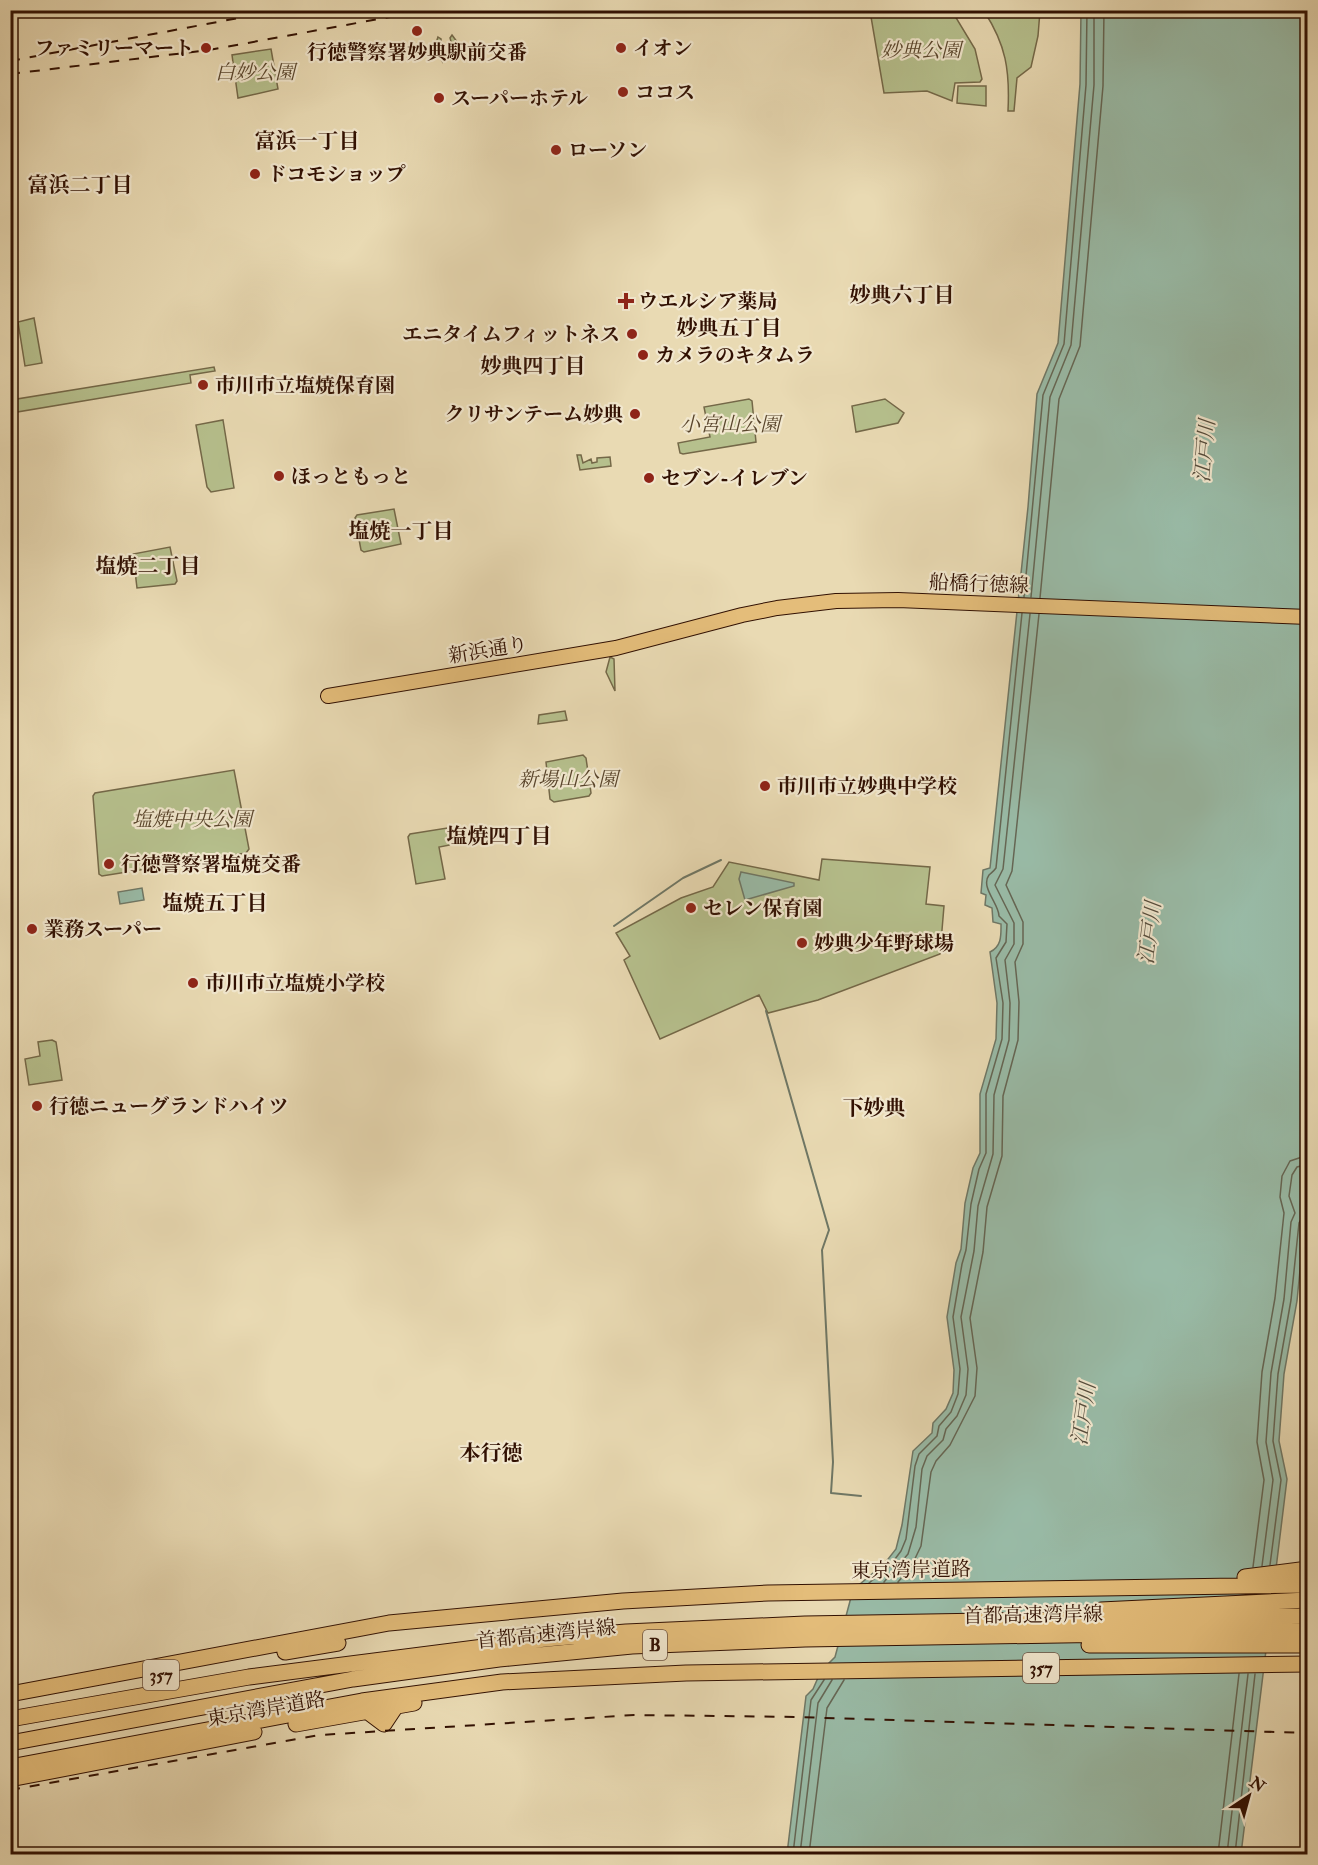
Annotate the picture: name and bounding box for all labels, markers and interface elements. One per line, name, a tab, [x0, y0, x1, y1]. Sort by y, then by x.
marker: 行徳警察署妙典駅前交番	[410, 24, 424, 38]
place label: ファミリーマート	[34, 36, 194, 61]
place label: イオン	[633, 36, 692, 61]
park label: 妙典公園	[881, 38, 964, 63]
place label: 行徳警察署妙典駅前交番	[307, 40, 527, 65]
marker: ファミリーマート	[199, 41, 213, 55]
marker: イオン	[614, 41, 628, 55]
park label: 白妙公園	[215, 60, 298, 85]
place label: ココス	[635, 80, 695, 105]
marker: ココス	[616, 85, 630, 99]
place label: スーパーホテル	[451, 86, 588, 111]
marker: スーパーホテル	[432, 91, 446, 105]
district label: 富浜一丁目	[255, 128, 360, 155]
place label: ローソン	[568, 138, 647, 163]
marker: ローソン	[549, 143, 563, 157]
place label: ドコモショップ	[267, 162, 406, 187]
marker: ドコモショップ	[248, 167, 262, 181]
district label: 富浜二丁目	[28, 172, 133, 199]
district label: 妙典六丁目	[850, 282, 955, 309]
place label: ウエルシア薬局	[638, 289, 778, 314]
marker: ウエルシア薬局	[619, 294, 633, 308]
district label: 妙典五丁目	[677, 315, 782, 342]
place label: エニタイムフィットネス	[402, 322, 620, 347]
marker: エニタイムフィットネス	[625, 327, 639, 341]
place label: カメラのキタムラ	[655, 343, 815, 368]
marker: カメラのキタムラ	[636, 348, 650, 362]
district label: 妙典四丁目	[481, 353, 586, 380]
place label: 市川市立塩焼保育園	[215, 373, 395, 398]
marker: 市川市立塩焼保育園	[196, 378, 210, 392]
place label: クリサンテーム妙典	[444, 402, 623, 427]
marker: クリサンテーム妙典	[628, 407, 642, 421]
park label: 小宮山公園	[680, 412, 783, 437]
water label: 江戸川	[1189, 416, 1221, 484]
place label: ほっともっと	[291, 464, 411, 489]
place label: セブン-イレブン	[661, 466, 808, 491]
marker: ほっともっと	[272, 469, 286, 483]
marker: セブン-イレブン	[642, 471, 656, 485]
district label: 塩焼一丁目	[349, 518, 454, 545]
district label: 塩焼二丁目	[96, 553, 201, 580]
street label: 船橋行徳線	[929, 570, 1029, 598]
street label: 新浜通り	[447, 631, 529, 669]
park label: 新場山公園	[518, 767, 621, 792]
place label: 市川市立妙典中学校	[777, 774, 957, 799]
marker: 市川市立妙典中学校	[758, 779, 772, 793]
park label: 塩焼中央公園	[132, 807, 255, 832]
district label: 塩焼四丁目	[447, 823, 552, 850]
place label: 行徳警察署塩焼交番	[121, 852, 301, 877]
marker: 行徳警察署塩焼交番	[102, 857, 116, 871]
district label: 塩焼五丁目	[163, 890, 268, 917]
place label: セレン保育園	[703, 896, 823, 921]
water label: 江戸川	[1133, 898, 1167, 966]
marker: セレン保育園	[684, 901, 698, 915]
place label: 業務スーパー	[44, 917, 162, 942]
marker: 業務スーパー	[25, 922, 39, 936]
place label: 妙典少年野球場	[814, 931, 954, 956]
marker: 妙典少年野球場	[795, 936, 809, 950]
place label: 市川市立塩焼小学校	[205, 971, 385, 996]
marker: 市川市立塩焼小学校	[186, 976, 200, 990]
place label: 行徳ニューグランドハイツ	[49, 1094, 289, 1119]
district label: 下妙典	[843, 1095, 906, 1122]
marker: 行徳ニューグランドハイツ	[30, 1099, 44, 1113]
water label: 江戸川	[1066, 1379, 1102, 1447]
district label: 本行徳	[460, 1440, 523, 1467]
street label: 東京湾岸道路	[851, 1556, 971, 1584]
street label: 首都高速湾岸線	[963, 1601, 1103, 1629]
street label: 首都高速湾岸線	[475, 1614, 617, 1654]
road number: B	[643, 1630, 667, 1660]
road number: 357	[1023, 1653, 1059, 1683]
road number: 357	[143, 1660, 179, 1690]
street label: 東京湾岸道路	[205, 1686, 327, 1732]
north arrow	[1219, 1766, 1279, 1826]
text: N	[1245, 1772, 1269, 1797]

